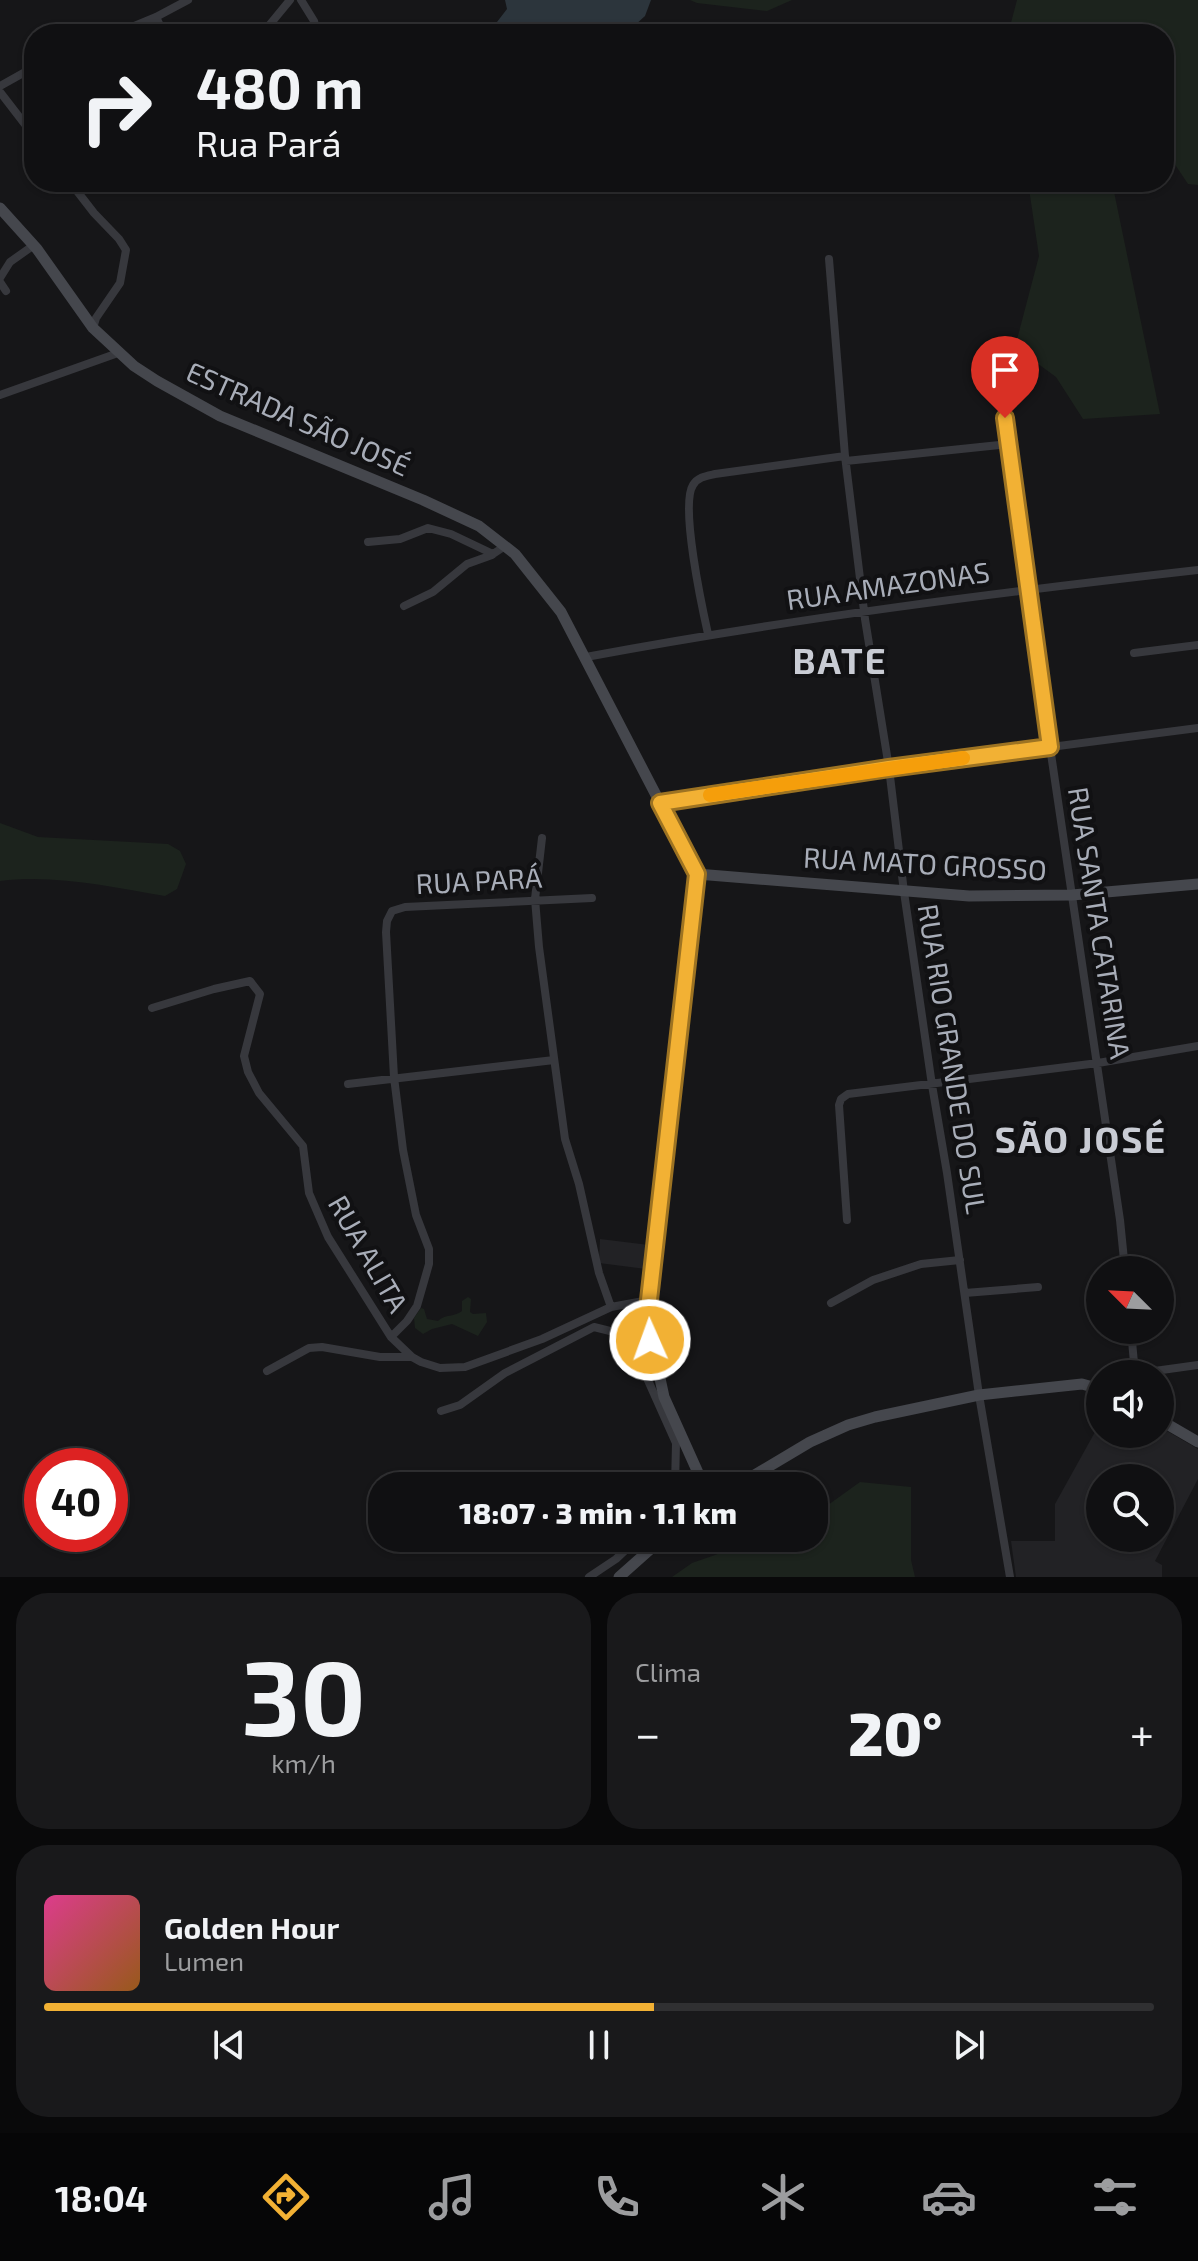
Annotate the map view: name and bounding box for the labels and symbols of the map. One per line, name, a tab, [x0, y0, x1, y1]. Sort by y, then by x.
pin	[971, 336, 1039, 418]
street label: ESTRADA SÃO JOSÉ	[181, 354, 415, 483]
street label: RUA AMAZONAS	[784, 554, 992, 616]
district label: BATE	[793, 638, 887, 681]
street label: RUA SANTA CATARINA	[1062, 784, 1138, 1062]
street label: RUA MATO GROSSO	[802, 840, 1048, 886]
street label: RUA PARÁ	[415, 860, 544, 900]
street label: RUA RIO GRANDE DO SUL	[912, 901, 994, 1216]
district label: SÃO JOSÉ	[995, 1117, 1167, 1160]
street label: RUA ALITA	[322, 1189, 416, 1319]
north arrow	[1086, 1256, 1174, 1344]
position arrow	[608, 1298, 692, 1382]
speed limit sign: 40	[24, 1448, 128, 1552]

